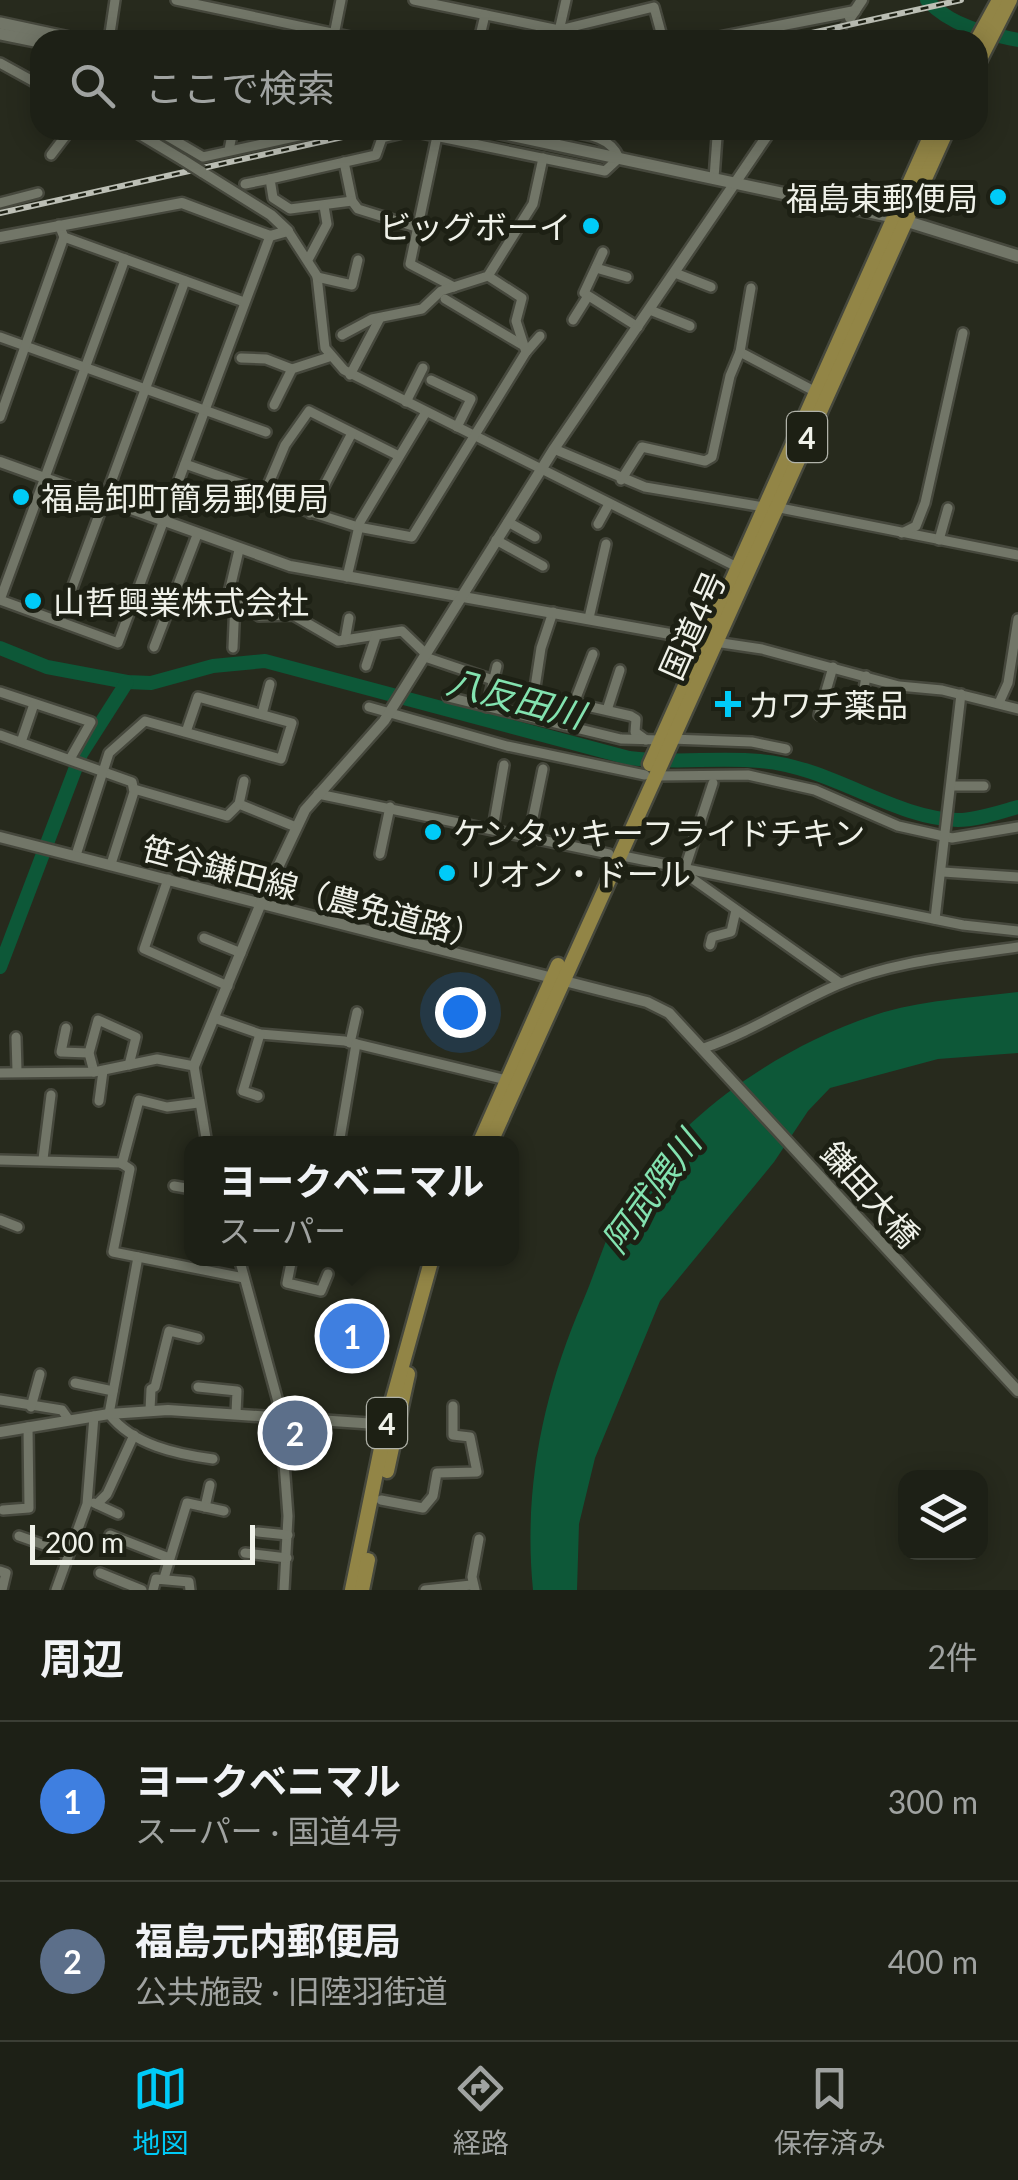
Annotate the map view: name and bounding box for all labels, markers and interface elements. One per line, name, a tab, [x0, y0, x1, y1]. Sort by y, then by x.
search box	[30, 30, 988, 140]
icon: search	[65, 58, 120, 113]
text: ここで検索	[145, 64, 335, 110]
place label: 福島東郵便局	[786, 178, 978, 217]
marker: 福島東郵便局	[987, 186, 1009, 208]
place label: ビッグボーイ	[379, 207, 571, 246]
marker: ビッグボーイ	[580, 215, 602, 237]
road number: 4	[787, 412, 827, 462]
place label: 福島卸町簡易郵便局	[41, 478, 329, 517]
marker: 福島卸町簡易郵便局	[10, 486, 32, 508]
street label: 国道4号	[651, 565, 733, 685]
place label: 山哲興業株式会社	[53, 582, 309, 621]
marker: 山哲興業株式会社	[22, 590, 44, 612]
water label: 八反田川	[443, 659, 593, 736]
place label: カワチ薬品	[748, 685, 908, 724]
marker: カワチ薬品	[717, 693, 739, 715]
place label: ケンタッキーフライドチキン	[453, 813, 865, 852]
marker: ケンタッキーフライドチキン	[422, 821, 444, 843]
street label: 笹谷鎌田線（農免道路）	[138, 828, 488, 956]
place label: リオン・ドール	[467, 854, 691, 893]
marker: リオン・ドール	[436, 862, 458, 884]
your location	[435, 987, 486, 1038]
water label: 阿武隈川	[592, 1119, 710, 1260]
street label: 鎌田大橋	[814, 1133, 928, 1255]
popup	[184, 1136, 519, 1266]
text: ヨークベニマル	[218, 1157, 485, 1203]
text: スーパー	[218, 1211, 346, 1250]
pin: 1	[320, 1298, 384, 1374]
pin: 2	[262, 1396, 328, 1470]
road number: 4	[367, 1398, 407, 1448]
map controls	[898, 1470, 988, 1560]
button: layers	[898, 1470, 988, 1560]
scale bar	[30, 1520, 255, 1564]
text: 200 m	[45, 1525, 124, 1559]
text: 周辺	[40, 1633, 124, 1683]
text: 2件	[927, 1637, 978, 1676]
text: ヨークベニマル	[135, 1757, 401, 1803]
text: 1	[63, 1782, 82, 1821]
text: 300 m	[888, 1782, 978, 1821]
text: スーパー · 国道4号	[135, 1811, 402, 1850]
text: 福島元内郵便局	[135, 1917, 401, 1963]
text: 2	[63, 1942, 82, 1981]
text: 400 m	[888, 1942, 978, 1981]
text: 公共施設 · 旧陸羽街道	[135, 1971, 448, 2010]
tab: 地図	[132, 2061, 188, 2161]
tab: 経路	[453, 2061, 509, 2161]
tab: 保存済み	[774, 2061, 886, 2161]

